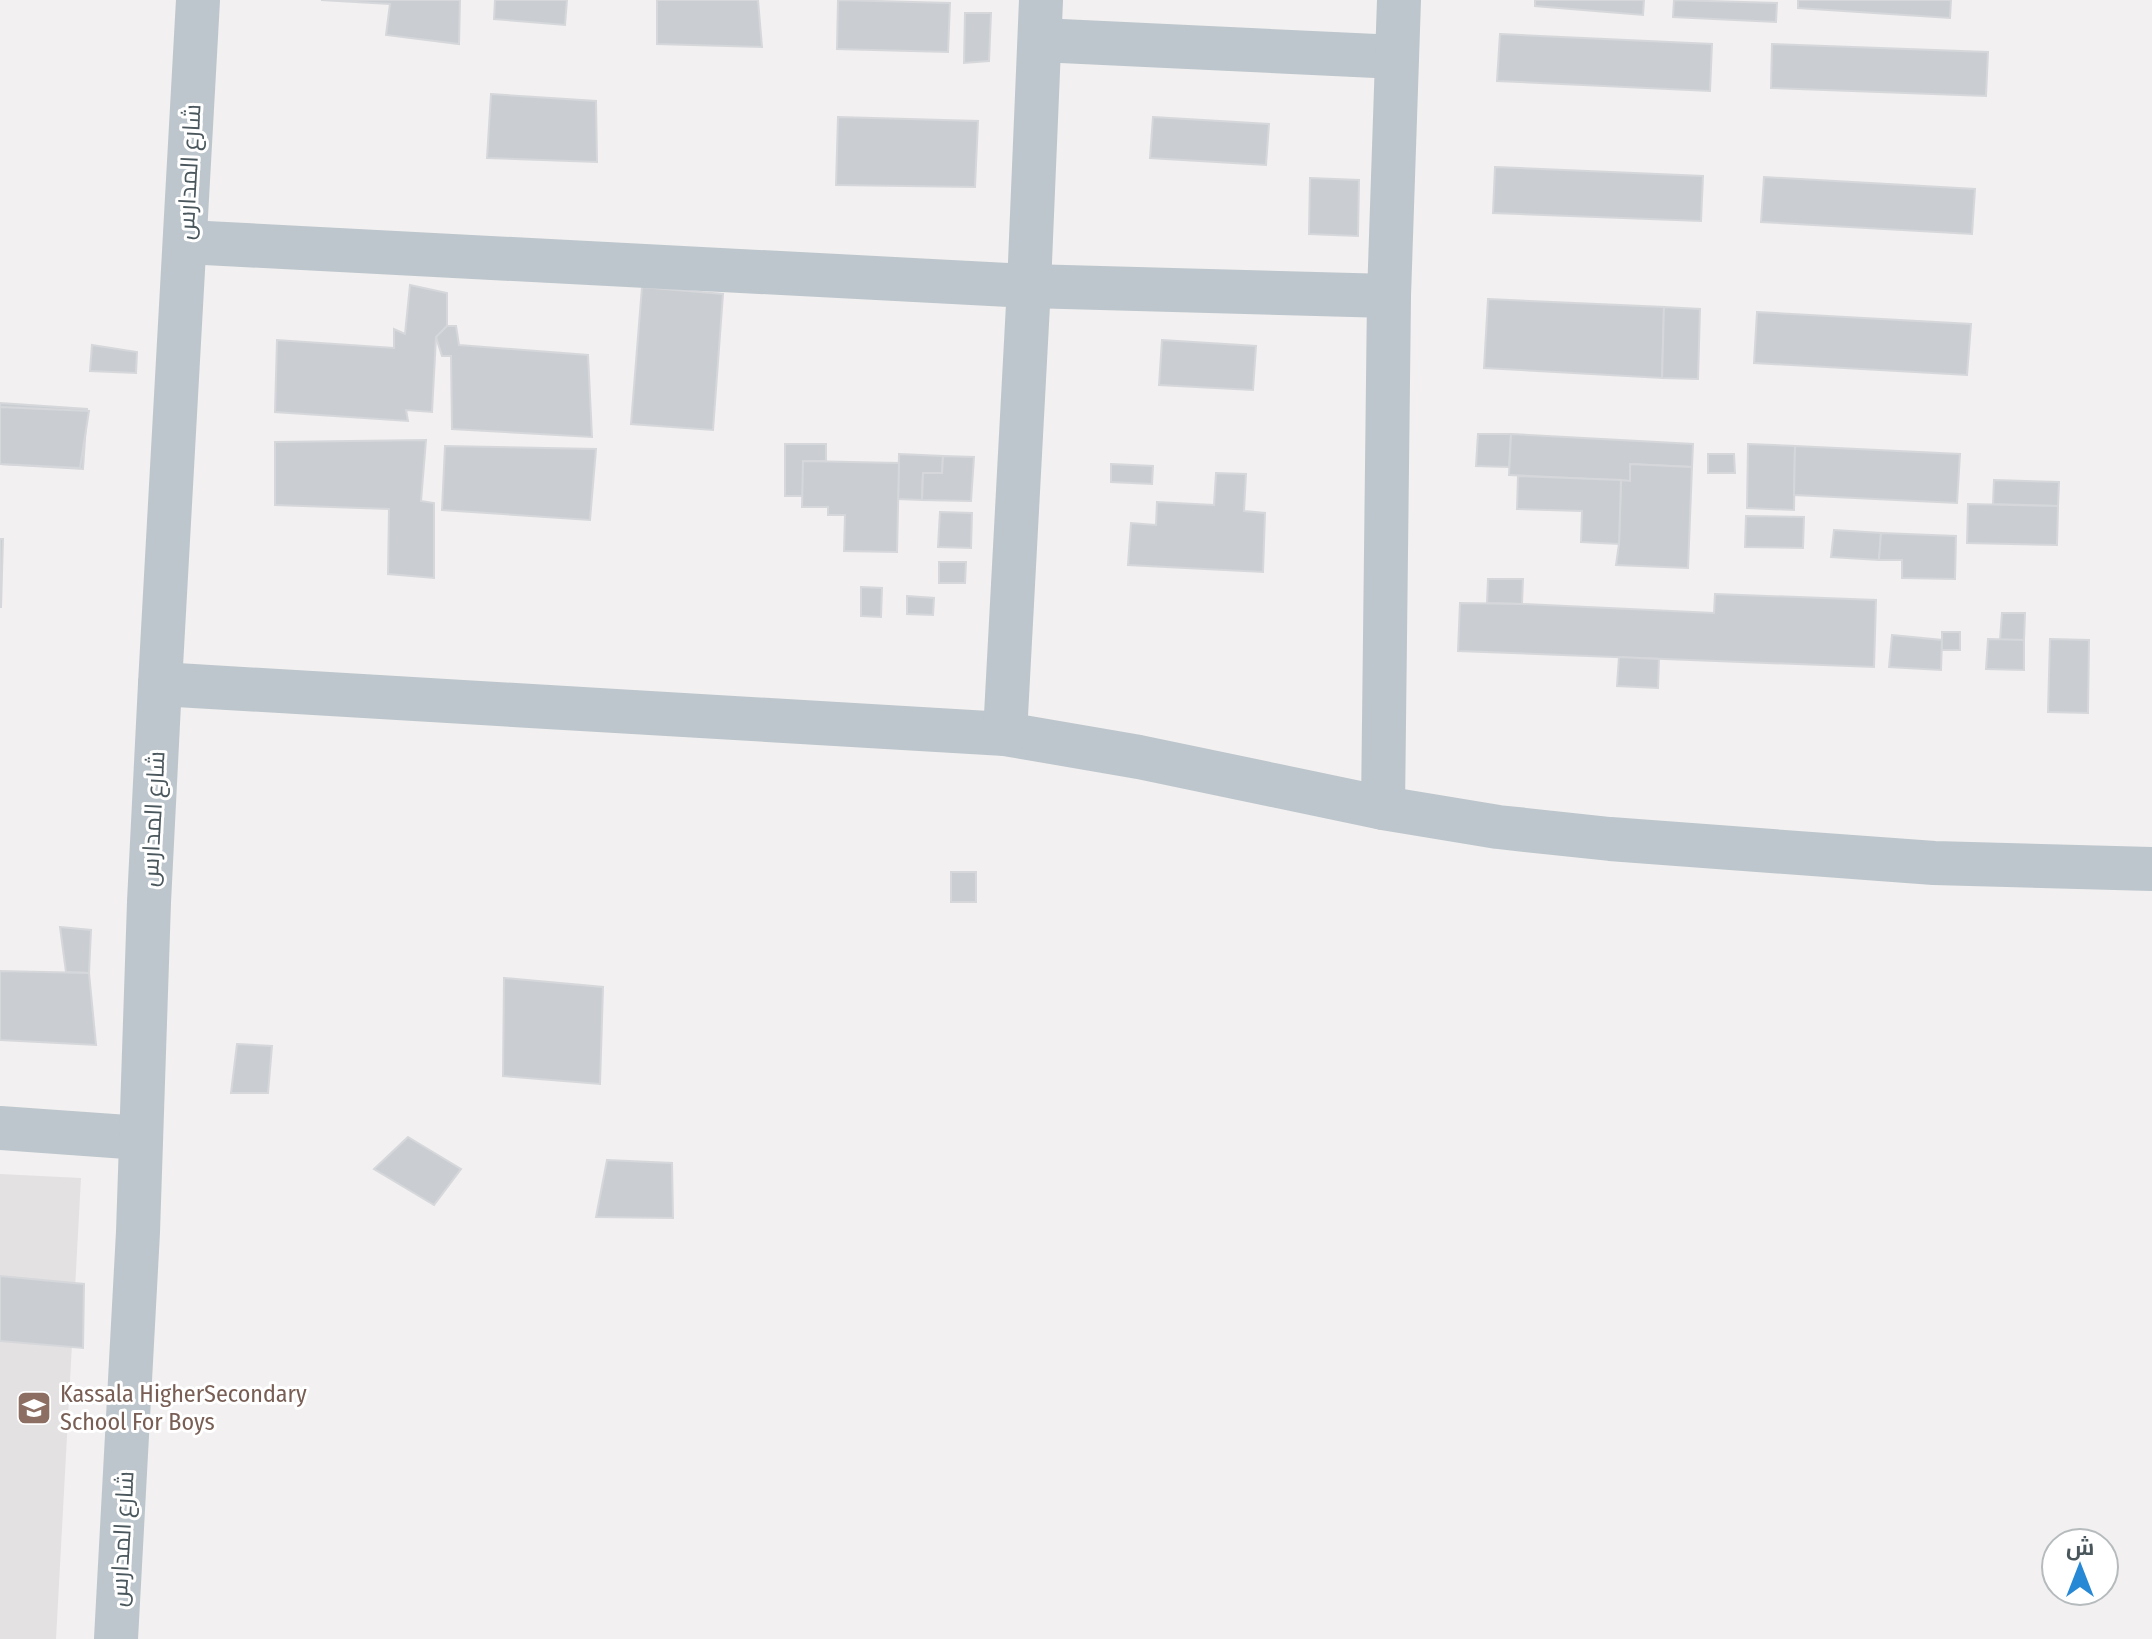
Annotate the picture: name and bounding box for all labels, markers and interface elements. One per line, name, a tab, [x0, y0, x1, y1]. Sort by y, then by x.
street label: شارع المدارس	[171, 103, 209, 241]
street label: شارع المدارس	[135, 750, 173, 888]
place label: Kassala HigherSecondary School For Boys	[60, 1380, 307, 1436]
school or university icon: Kassala HigherSecondary School For Boys	[15, 1389, 53, 1427]
street label: شارع المدارس	[104, 1470, 142, 1608]
north arrow	[2040, 1527, 2120, 1607]
text: ش	[2066, 1534, 2094, 1561]

